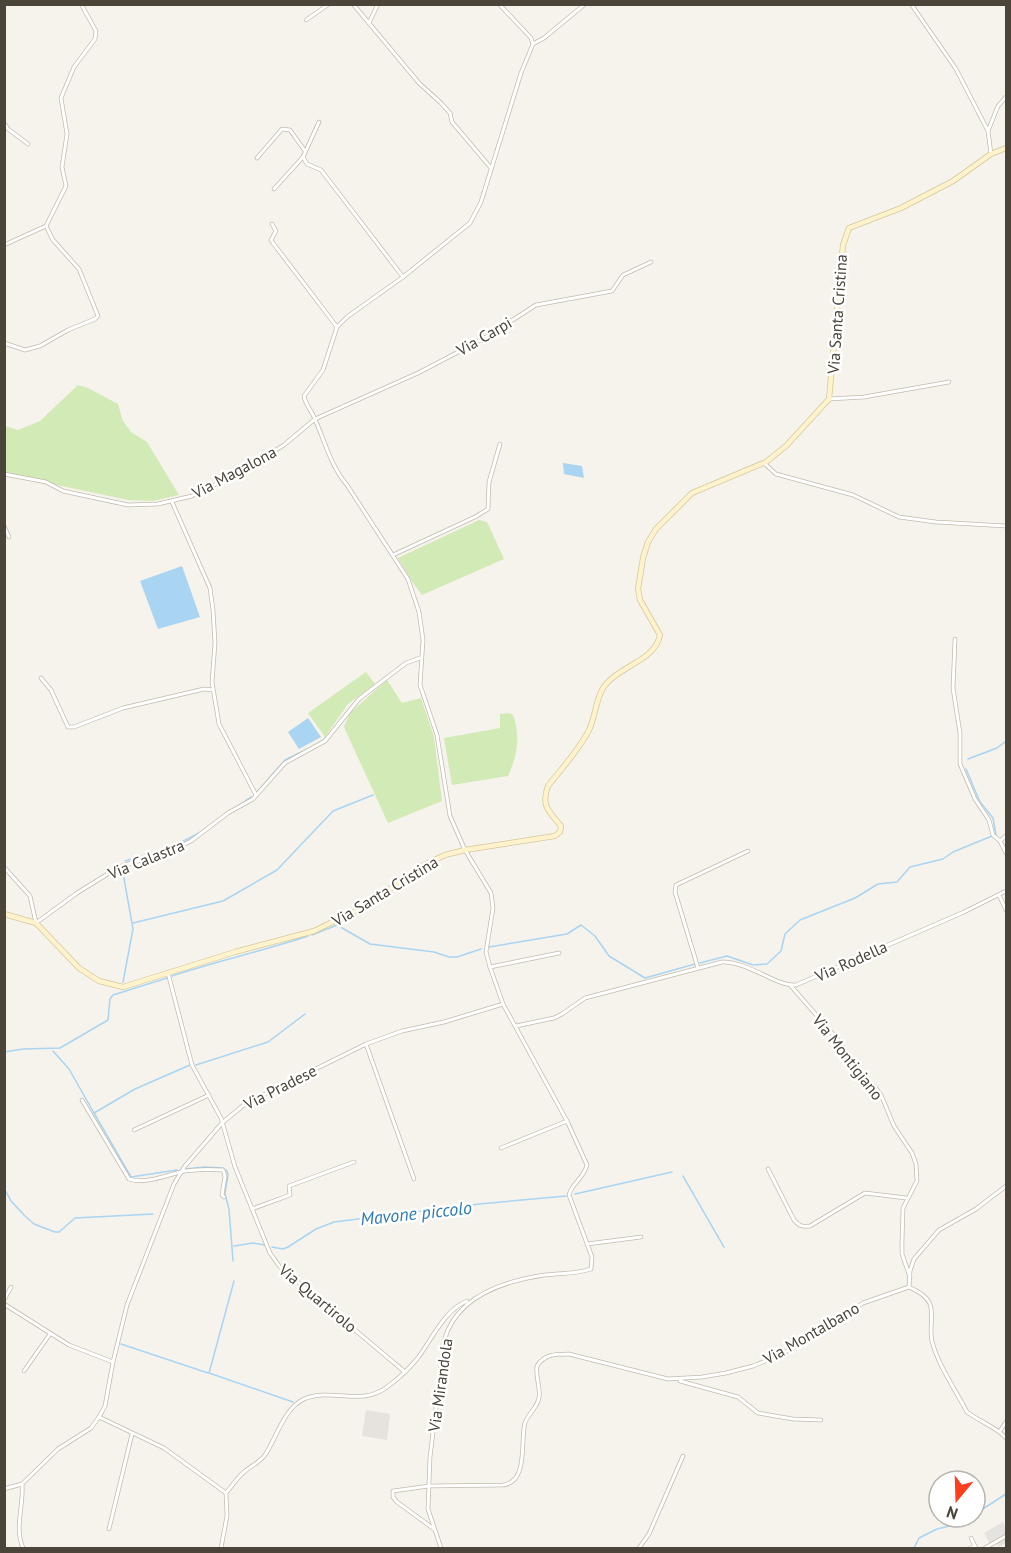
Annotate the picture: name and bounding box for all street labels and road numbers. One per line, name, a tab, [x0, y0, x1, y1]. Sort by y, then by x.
street label: Via Santa Cristina	[823, 253, 851, 376]
street label: Via Carpi	[452, 312, 515, 360]
street label: Via Magalona	[188, 441, 280, 503]
street label: Via Calastra	[104, 835, 187, 884]
street label: Via Santa Cristina	[328, 851, 442, 931]
street label: Via Rodella	[811, 936, 890, 986]
street label: Via Montigiano	[808, 1009, 888, 1104]
street label: Via Pradese	[239, 1060, 320, 1114]
street label: Via Quartirolo	[274, 1259, 361, 1337]
street label: Via Montalbano	[759, 1297, 863, 1369]
street label: Via Mirandola	[423, 1337, 456, 1434]

